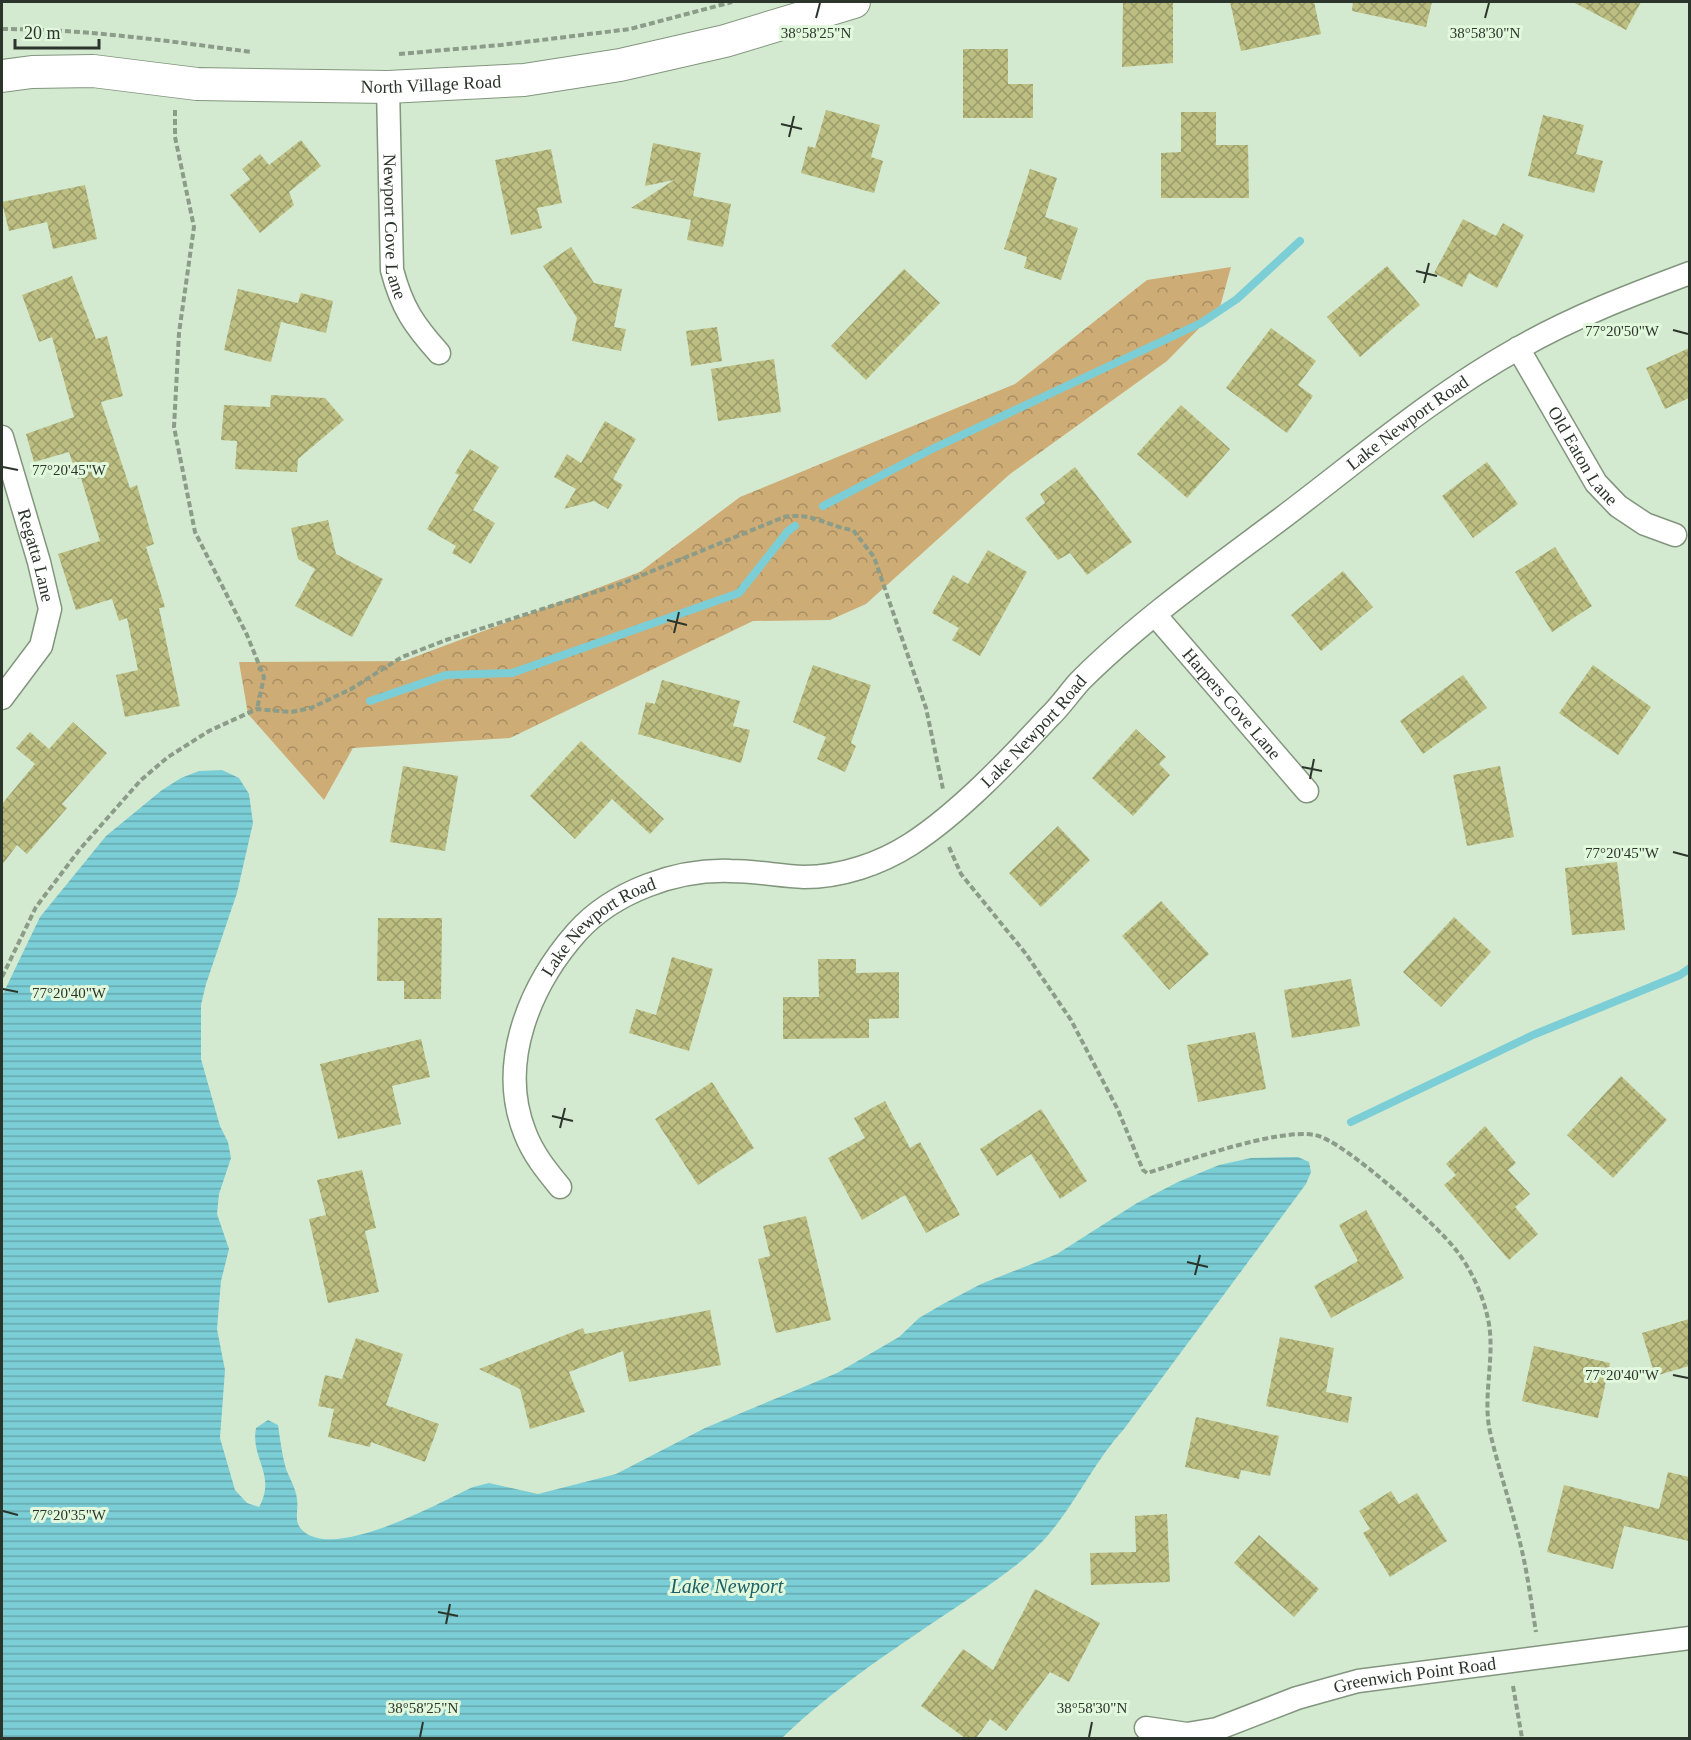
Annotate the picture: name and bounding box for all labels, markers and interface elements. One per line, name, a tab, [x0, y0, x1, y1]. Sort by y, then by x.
scale bar	[15, 12, 99, 50]
text: 20 m	[24, 23, 61, 43]
text: 38°58'25"N	[781, 25, 851, 41]
text: 38°58'30"N	[1450, 25, 1520, 41]
street label: North Village Road	[360, 71, 502, 97]
street label: Newport Cove Lane	[379, 154, 411, 302]
text: 77°20'50"W	[1585, 323, 1660, 339]
street label: Lake Newport Road	[1343, 372, 1472, 474]
street label: Old Eaton Lane	[1544, 403, 1622, 509]
text: 77°20'45"W	[32, 462, 107, 478]
street label: Regatta Lane	[14, 506, 58, 604]
street label: Harpers Cove Lane	[1178, 644, 1285, 763]
street label: Lake Newport Road	[977, 671, 1090, 792]
text: 77°20'45"W	[1585, 845, 1660, 861]
street label: Lake Newport Road	[537, 873, 658, 980]
text: 77°20'40"W	[32, 985, 107, 1001]
text: 77°20'40"W	[1585, 1367, 1660, 1383]
text: 77°20'35"W	[32, 1507, 107, 1523]
water label: Lake Newport	[670, 1575, 784, 1598]
street label: Greenwich Point Road	[1331, 1653, 1497, 1697]
text: 38°58'25"N	[388, 1700, 458, 1716]
text: 38°58'30"N	[1057, 1700, 1127, 1716]

